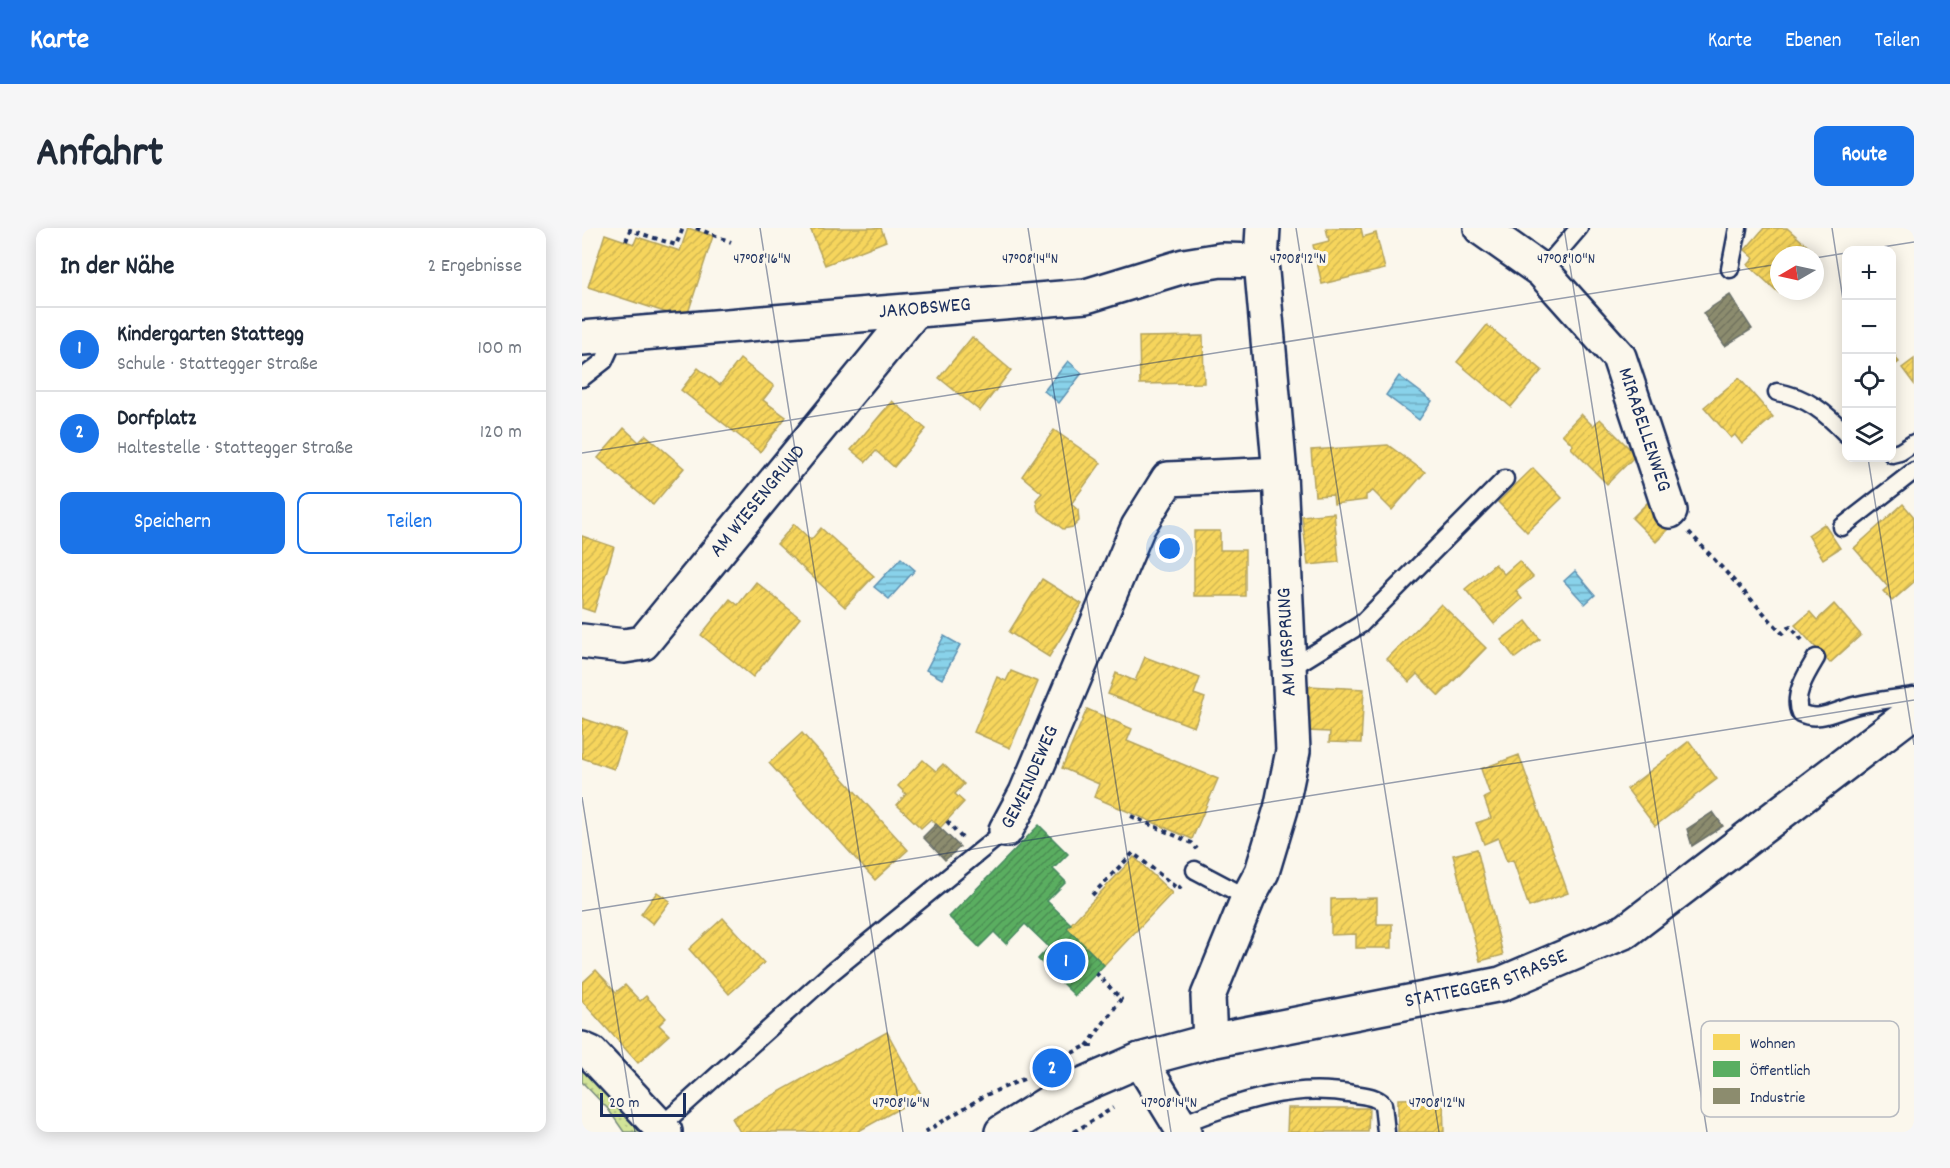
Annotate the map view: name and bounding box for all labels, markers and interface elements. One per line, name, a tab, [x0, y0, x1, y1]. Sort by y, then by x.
text: Karte	[30, 22, 89, 62]
text: Karte	[1708, 27, 1752, 57]
text: Ebenen	[1785, 27, 1842, 57]
text: Teilen	[1875, 27, 1920, 57]
text: Anfahrt	[36, 126, 163, 186]
button: Route	[1814, 126, 1914, 186]
north arrow	[1770, 246, 1824, 300]
map controls	[1842, 246, 1896, 462]
button: +	[1842, 246, 1896, 300]
text: In der Nähe	[60, 249, 174, 286]
text: 47°08'16"N	[733, 249, 791, 271]
text: 47°08'14"N	[1002, 249, 1058, 271]
text: 47°08'12"N	[1270, 249, 1326, 271]
text: 47°08'10"N	[1537, 249, 1595, 271]
text: 2 Ergebnisse	[427, 253, 522, 281]
street label: JAKOBSWEG	[878, 291, 972, 328]
button: −	[1842, 300, 1896, 354]
text: Kindergarten Stattegg	[117, 320, 304, 351]
text: 1	[77, 335, 82, 363]
text: 100 m	[478, 335, 522, 363]
text: Schule · Stattegger Straße	[117, 351, 318, 379]
button: locate	[1842, 354, 1896, 408]
street label: MIRABELLENWEG	[1609, 364, 1678, 496]
text: Dorfplatz	[117, 404, 196, 435]
button: layers	[1842, 408, 1896, 462]
text: 2	[75, 419, 84, 447]
text: 120 m	[480, 419, 522, 447]
text: Haltestelle · Stattegger Straße	[117, 435, 353, 463]
street label: AM WIESENGRUND	[703, 439, 814, 565]
button: Speichern	[60, 492, 285, 554]
button: Teilen	[297, 492, 522, 554]
your location	[1155, 534, 1184, 563]
street label: AM URSPRUNG	[1270, 587, 1306, 697]
street label: GEMEINDEWEG	[994, 721, 1068, 835]
pin: 1	[1046, 938, 1086, 984]
street label: STATTEGGER STRASSE	[1402, 942, 1573, 1017]
legend	[1701, 1021, 1899, 1117]
text: Wohnen	[1750, 1033, 1795, 1056]
pin: 2	[1032, 1046, 1072, 1090]
text: Öffentlich	[1750, 1060, 1810, 1083]
text: Industrie	[1750, 1087, 1805, 1110]
scale bar	[600, 1090, 686, 1118]
text: 20 m	[609, 1092, 639, 1115]
text: 47°08'16"N	[872, 1093, 930, 1115]
text: 47°08'14"N	[1141, 1093, 1197, 1115]
text: 47°08'12"N	[1409, 1093, 1465, 1115]

